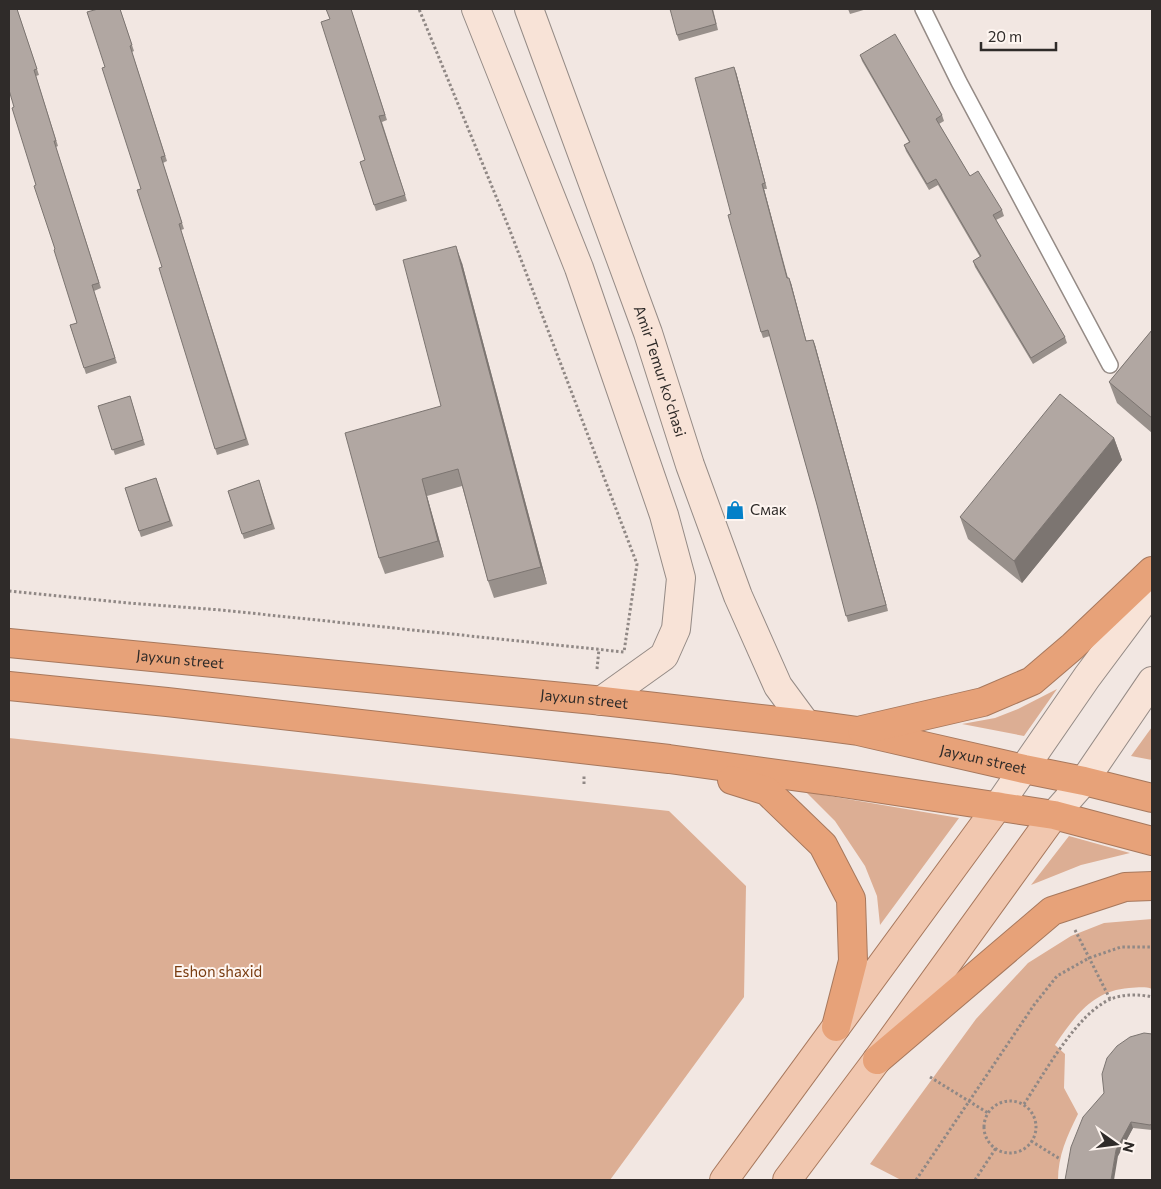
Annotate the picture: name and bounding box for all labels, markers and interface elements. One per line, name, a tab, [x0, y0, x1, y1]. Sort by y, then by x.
scale bar	[981, 20, 1056, 52]
text: 20 m	[988, 27, 1022, 45]
street label: Amir Temur ko'chasi	[631, 303, 690, 439]
shop icon: Смак	[724, 499, 746, 521]
place label: Смак	[750, 500, 787, 518]
street label: Jayxun street	[135, 645, 225, 672]
street label: Jayxun street	[540, 685, 629, 712]
street label: Jayxun street	[938, 740, 1028, 777]
park label: Eshon shaxid	[174, 962, 262, 980]
north arrow	[1091, 1119, 1141, 1169]
text: N	[1120, 1140, 1139, 1154]

